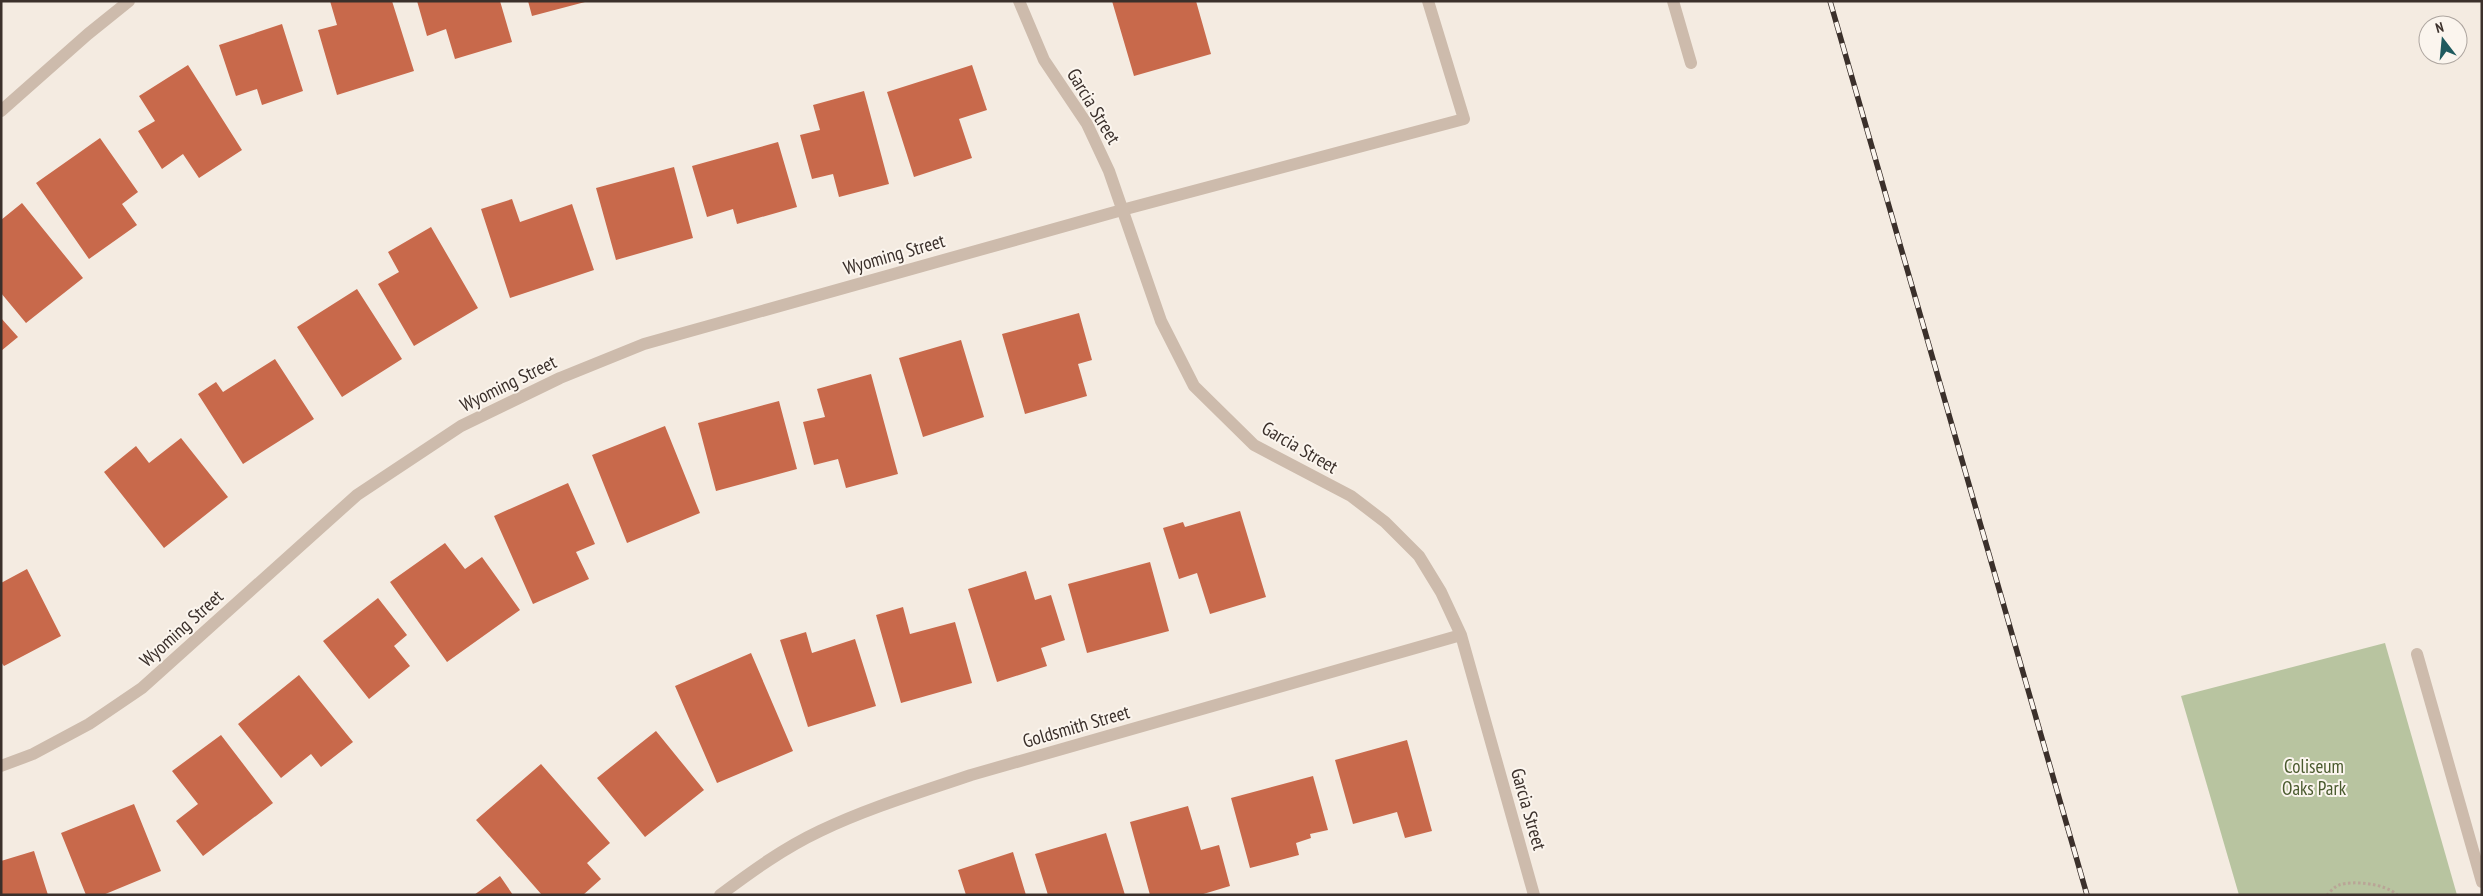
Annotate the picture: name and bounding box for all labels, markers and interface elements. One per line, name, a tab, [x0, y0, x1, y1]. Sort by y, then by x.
north arrow	[2418, 15, 2468, 65]
text: N	[2433, 18, 2446, 37]
street label: Garcia Street	[1062, 64, 1126, 149]
street label: Wyoming Street	[841, 228, 948, 280]
street label: Wyoming Street	[456, 349, 561, 417]
street label: Garcia Street	[1258, 416, 1343, 479]
street label: Wyoming Street	[134, 584, 228, 672]
street label: Goldsmith Street	[1020, 699, 1133, 753]
park label: Coliseum Oaks Park	[2282, 754, 2347, 800]
street label: Garcia Street	[1506, 765, 1552, 853]

